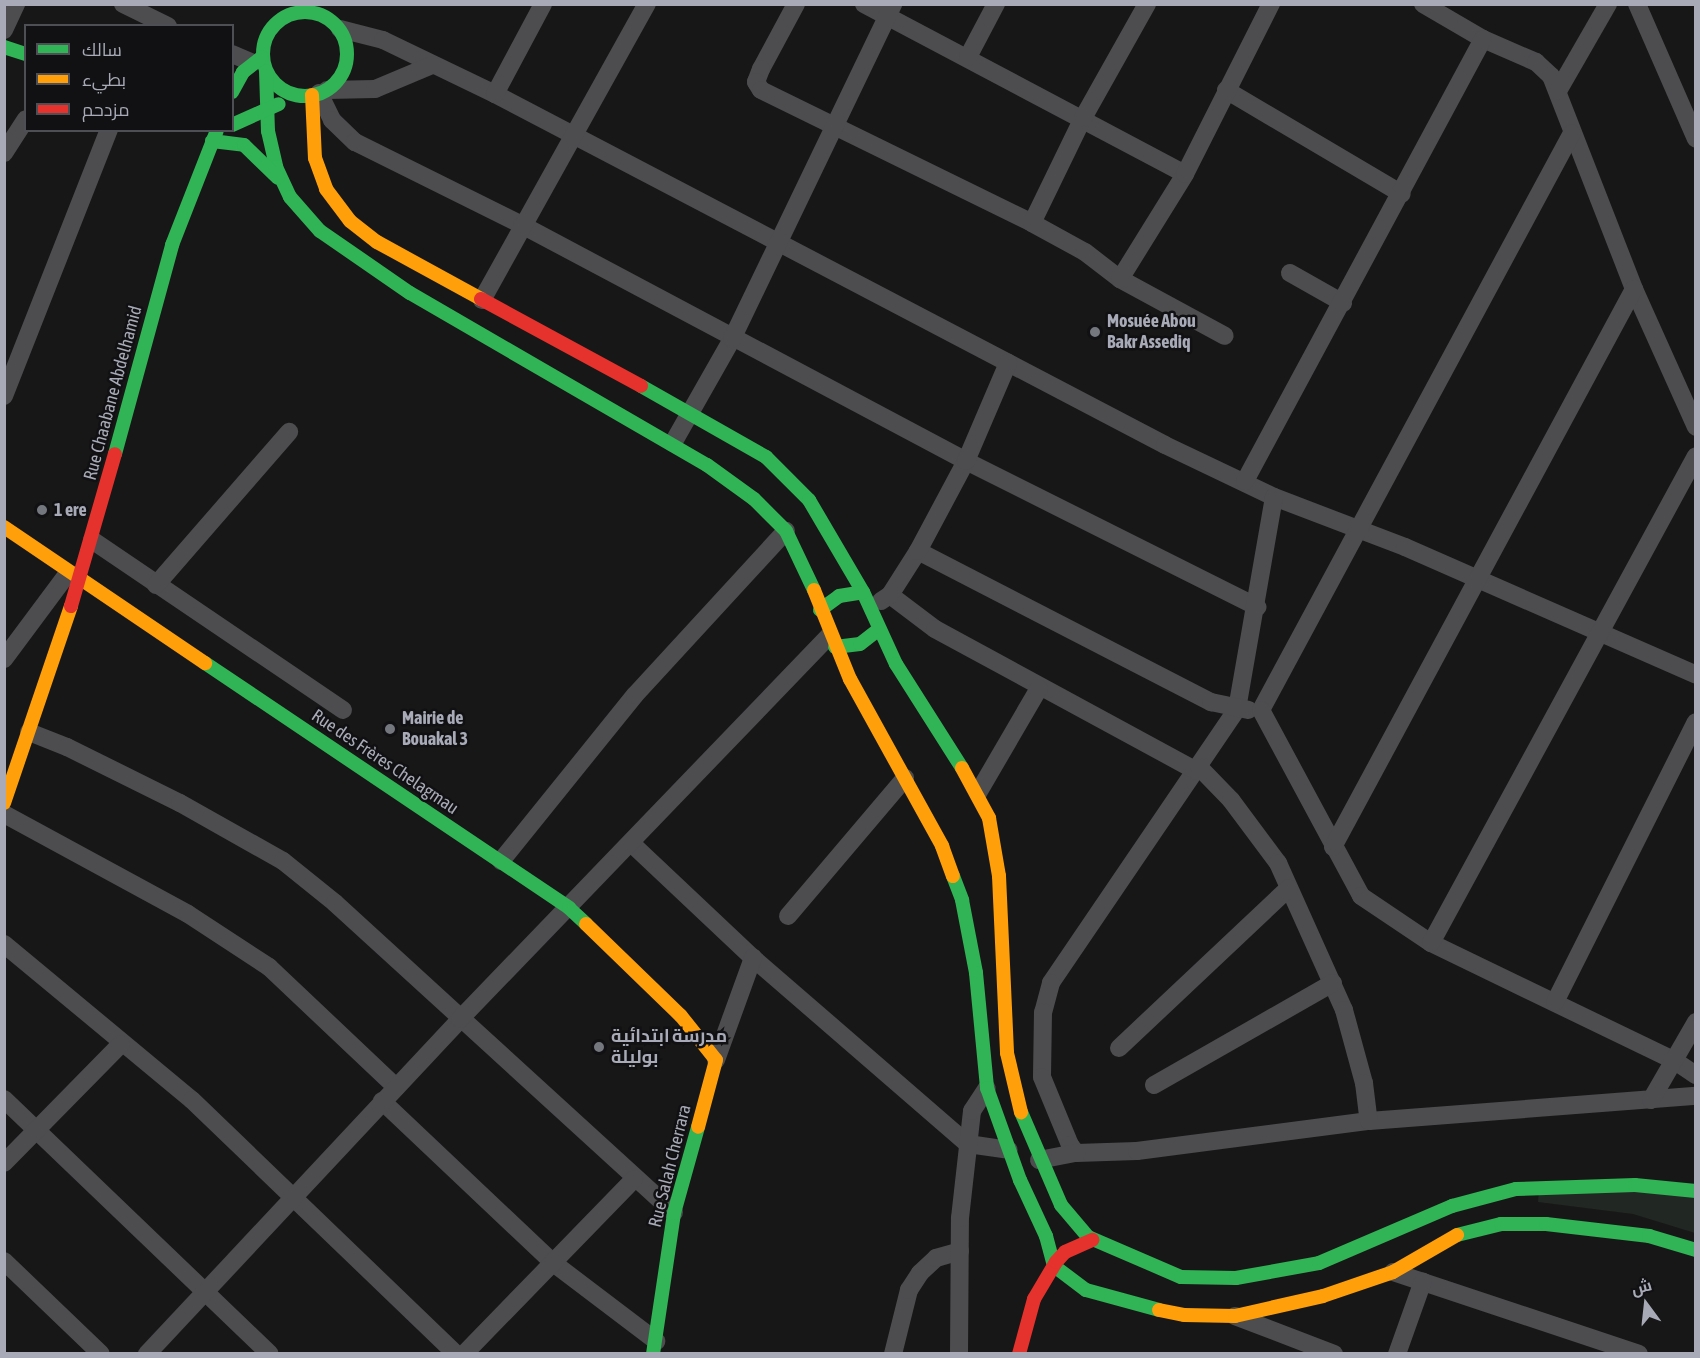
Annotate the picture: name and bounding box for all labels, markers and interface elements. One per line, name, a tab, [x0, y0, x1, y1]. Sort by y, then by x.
legend	[24, 24, 234, 132]
text: سالك	[82, 39, 122, 60]
text: بطيء	[82, 69, 126, 90]
text: مزدحم	[82, 99, 130, 120]
street label: Rue Chaabane Abdelhamid	[79, 303, 147, 483]
place label: Mosuée Abou Bakr Assediq	[1107, 311, 1196, 354]
marker: Mosuée Abou Bakr Assediq	[1088, 325, 1102, 339]
place label: 1 ere	[54, 499, 87, 521]
marker: 1 ere	[35, 503, 49, 517]
street label: Rue des Frères Chelagmau	[307, 705, 463, 819]
place label: Mairie de Bouakal 3	[402, 708, 468, 750]
marker: Mairie de Bouakal 3	[383, 722, 397, 736]
place label: مدرسة ابتدائية بوليلة	[611, 1026, 727, 1068]
marker: مدرسة ابتدائية بوليلة	[592, 1040, 606, 1054]
street label: Rue Salah Cherrara	[644, 1102, 696, 1230]
north arrow	[1616, 1274, 1676, 1334]
text: ش	[1629, 1275, 1654, 1298]

